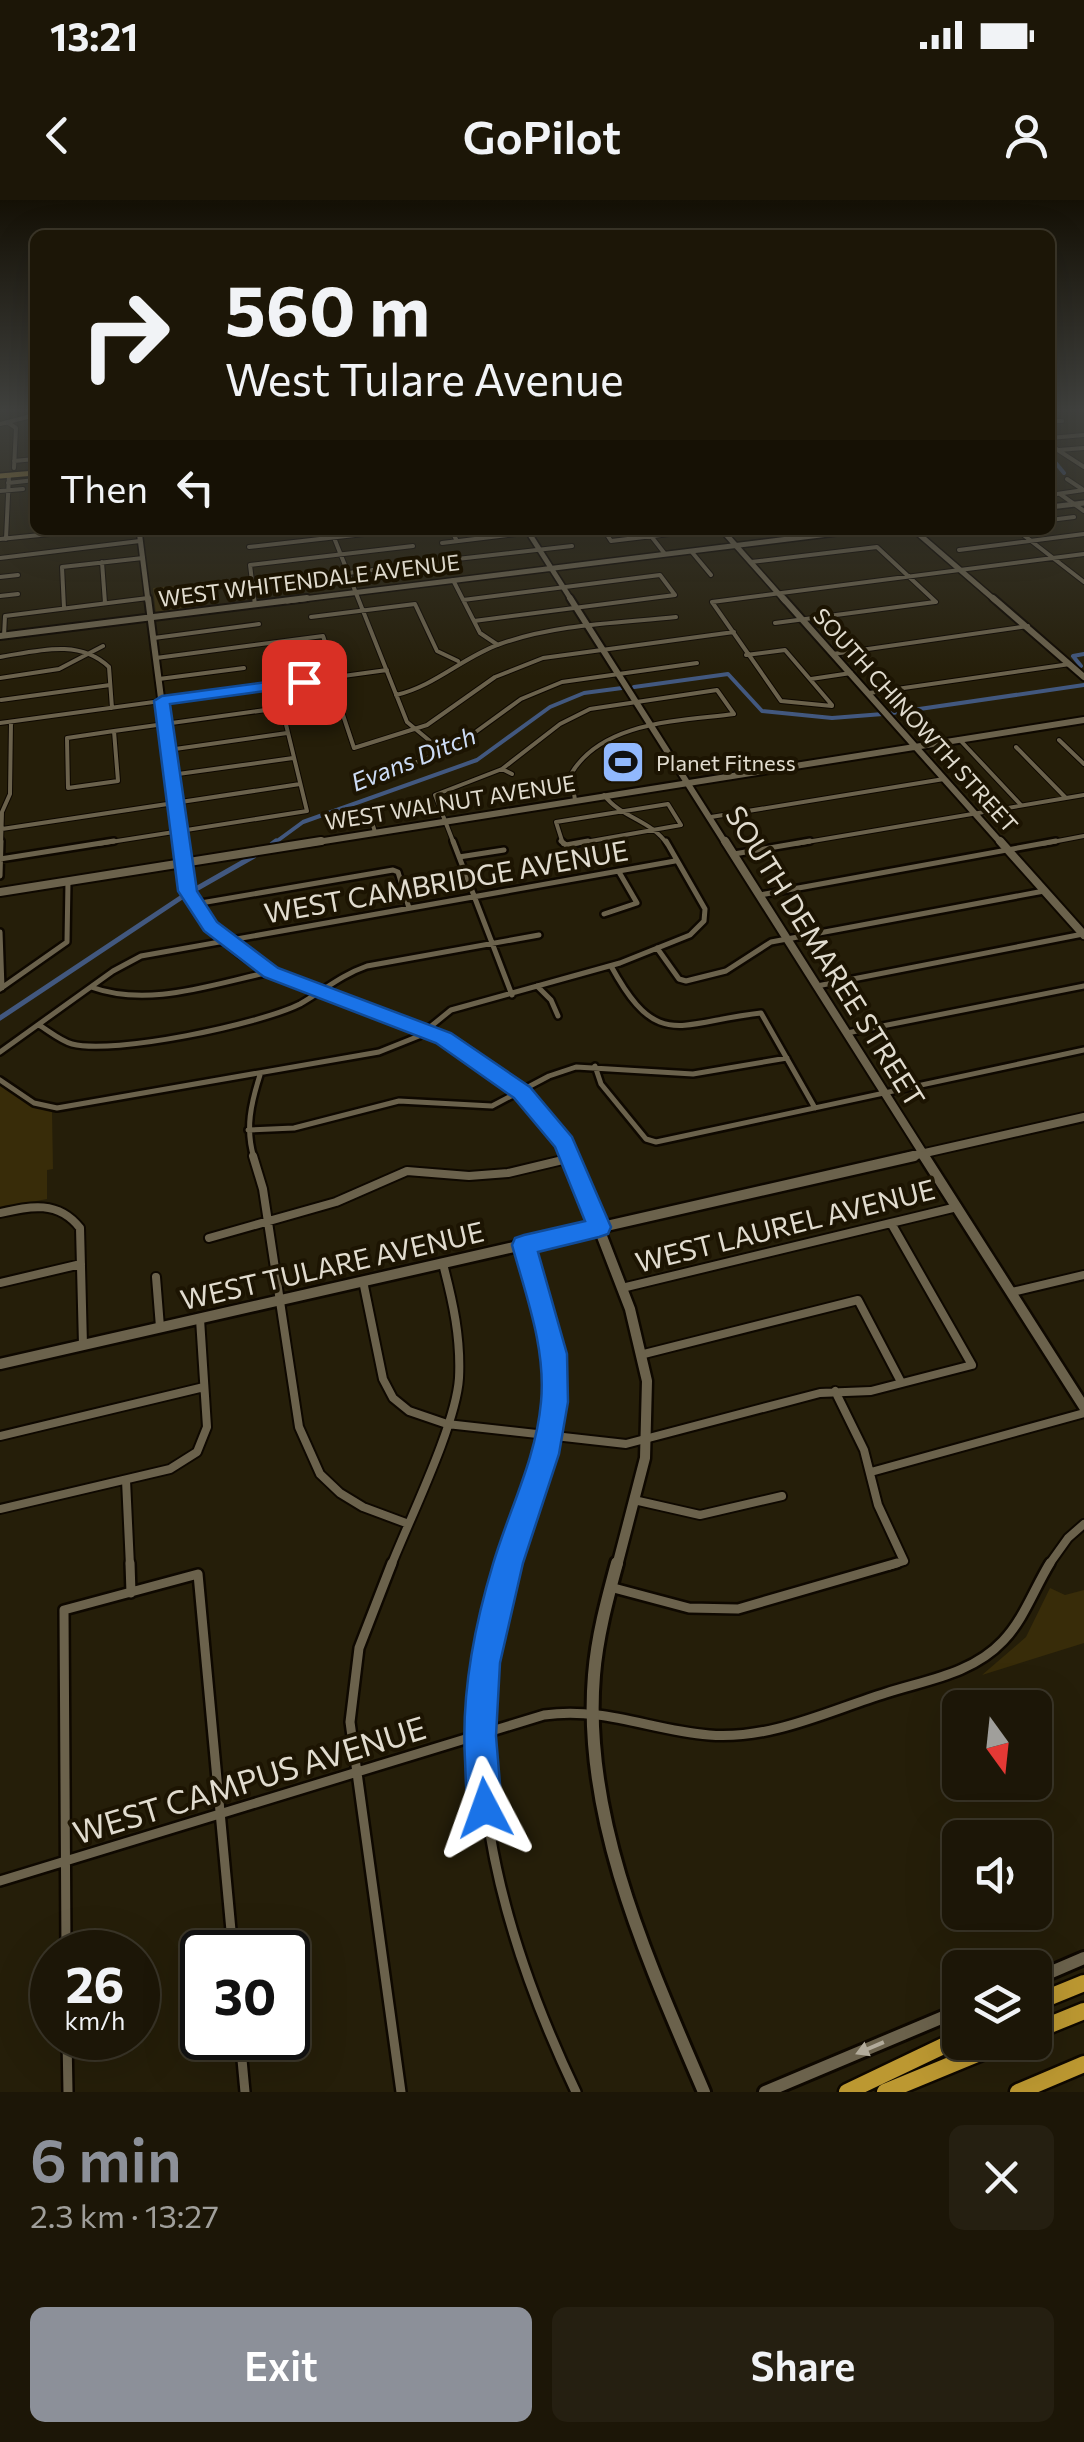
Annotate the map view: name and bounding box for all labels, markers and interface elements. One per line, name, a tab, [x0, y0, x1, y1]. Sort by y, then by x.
text: 13:21	[50, 12, 138, 59]
icon: back	[30, 108, 85, 163]
text: GoPilot	[463, 108, 621, 163]
icon: person	[999, 108, 1054, 163]
text: 560 m	[225, 265, 430, 350]
icon: right	[60, 270, 190, 400]
text: West Tulare Avenue	[225, 350, 624, 405]
icon: left	[168, 460, 223, 515]
text: Then	[60, 464, 148, 511]
street label: WEST WHITENDALE AVENUE	[157, 548, 461, 612]
street label: SOUTH CHINOWTH STREET	[808, 602, 1024, 838]
pin	[262, 640, 347, 725]
icon: arrive	[277, 655, 332, 710]
water label: Evans Ditch	[346, 719, 480, 797]
sports icon: Planet Fitness	[600, 739, 646, 785]
place label: Planet Fitness	[656, 749, 796, 776]
street label: WEST WALNUT AVENUE	[323, 769, 577, 835]
street label: SOUTH DEMAREE STREET	[719, 799, 933, 1113]
street label: WEST CAMBRIDGE AVENUE	[261, 832, 631, 930]
street label: WEST LAUREL AVENUE	[632, 1171, 938, 1279]
street label: WEST TULARE AVENUE	[177, 1214, 487, 1316]
north arrow	[942, 1690, 1052, 1800]
map controls	[942, 1690, 1052, 2060]
street label: WEST CAMPUS AVENUE	[68, 1706, 430, 1852]
position arrow	[433, 1756, 537, 1860]
button: sound	[942, 1820, 1052, 1930]
speed limit sign: 30	[180, 1930, 310, 2060]
button: layers	[942, 1950, 1052, 2060]
text: 26	[65, 1952, 124, 2013]
text: km/h	[65, 2005, 125, 2035]
one-way arrow	[855, 2040, 885, 2056]
text: 6 min	[30, 2121, 182, 2194]
button: close	[949, 2125, 1054, 2230]
text: 2.3 km · 13:27	[30, 2195, 219, 2235]
button: Exit	[30, 2307, 532, 2422]
button: Share	[552, 2307, 1054, 2422]

